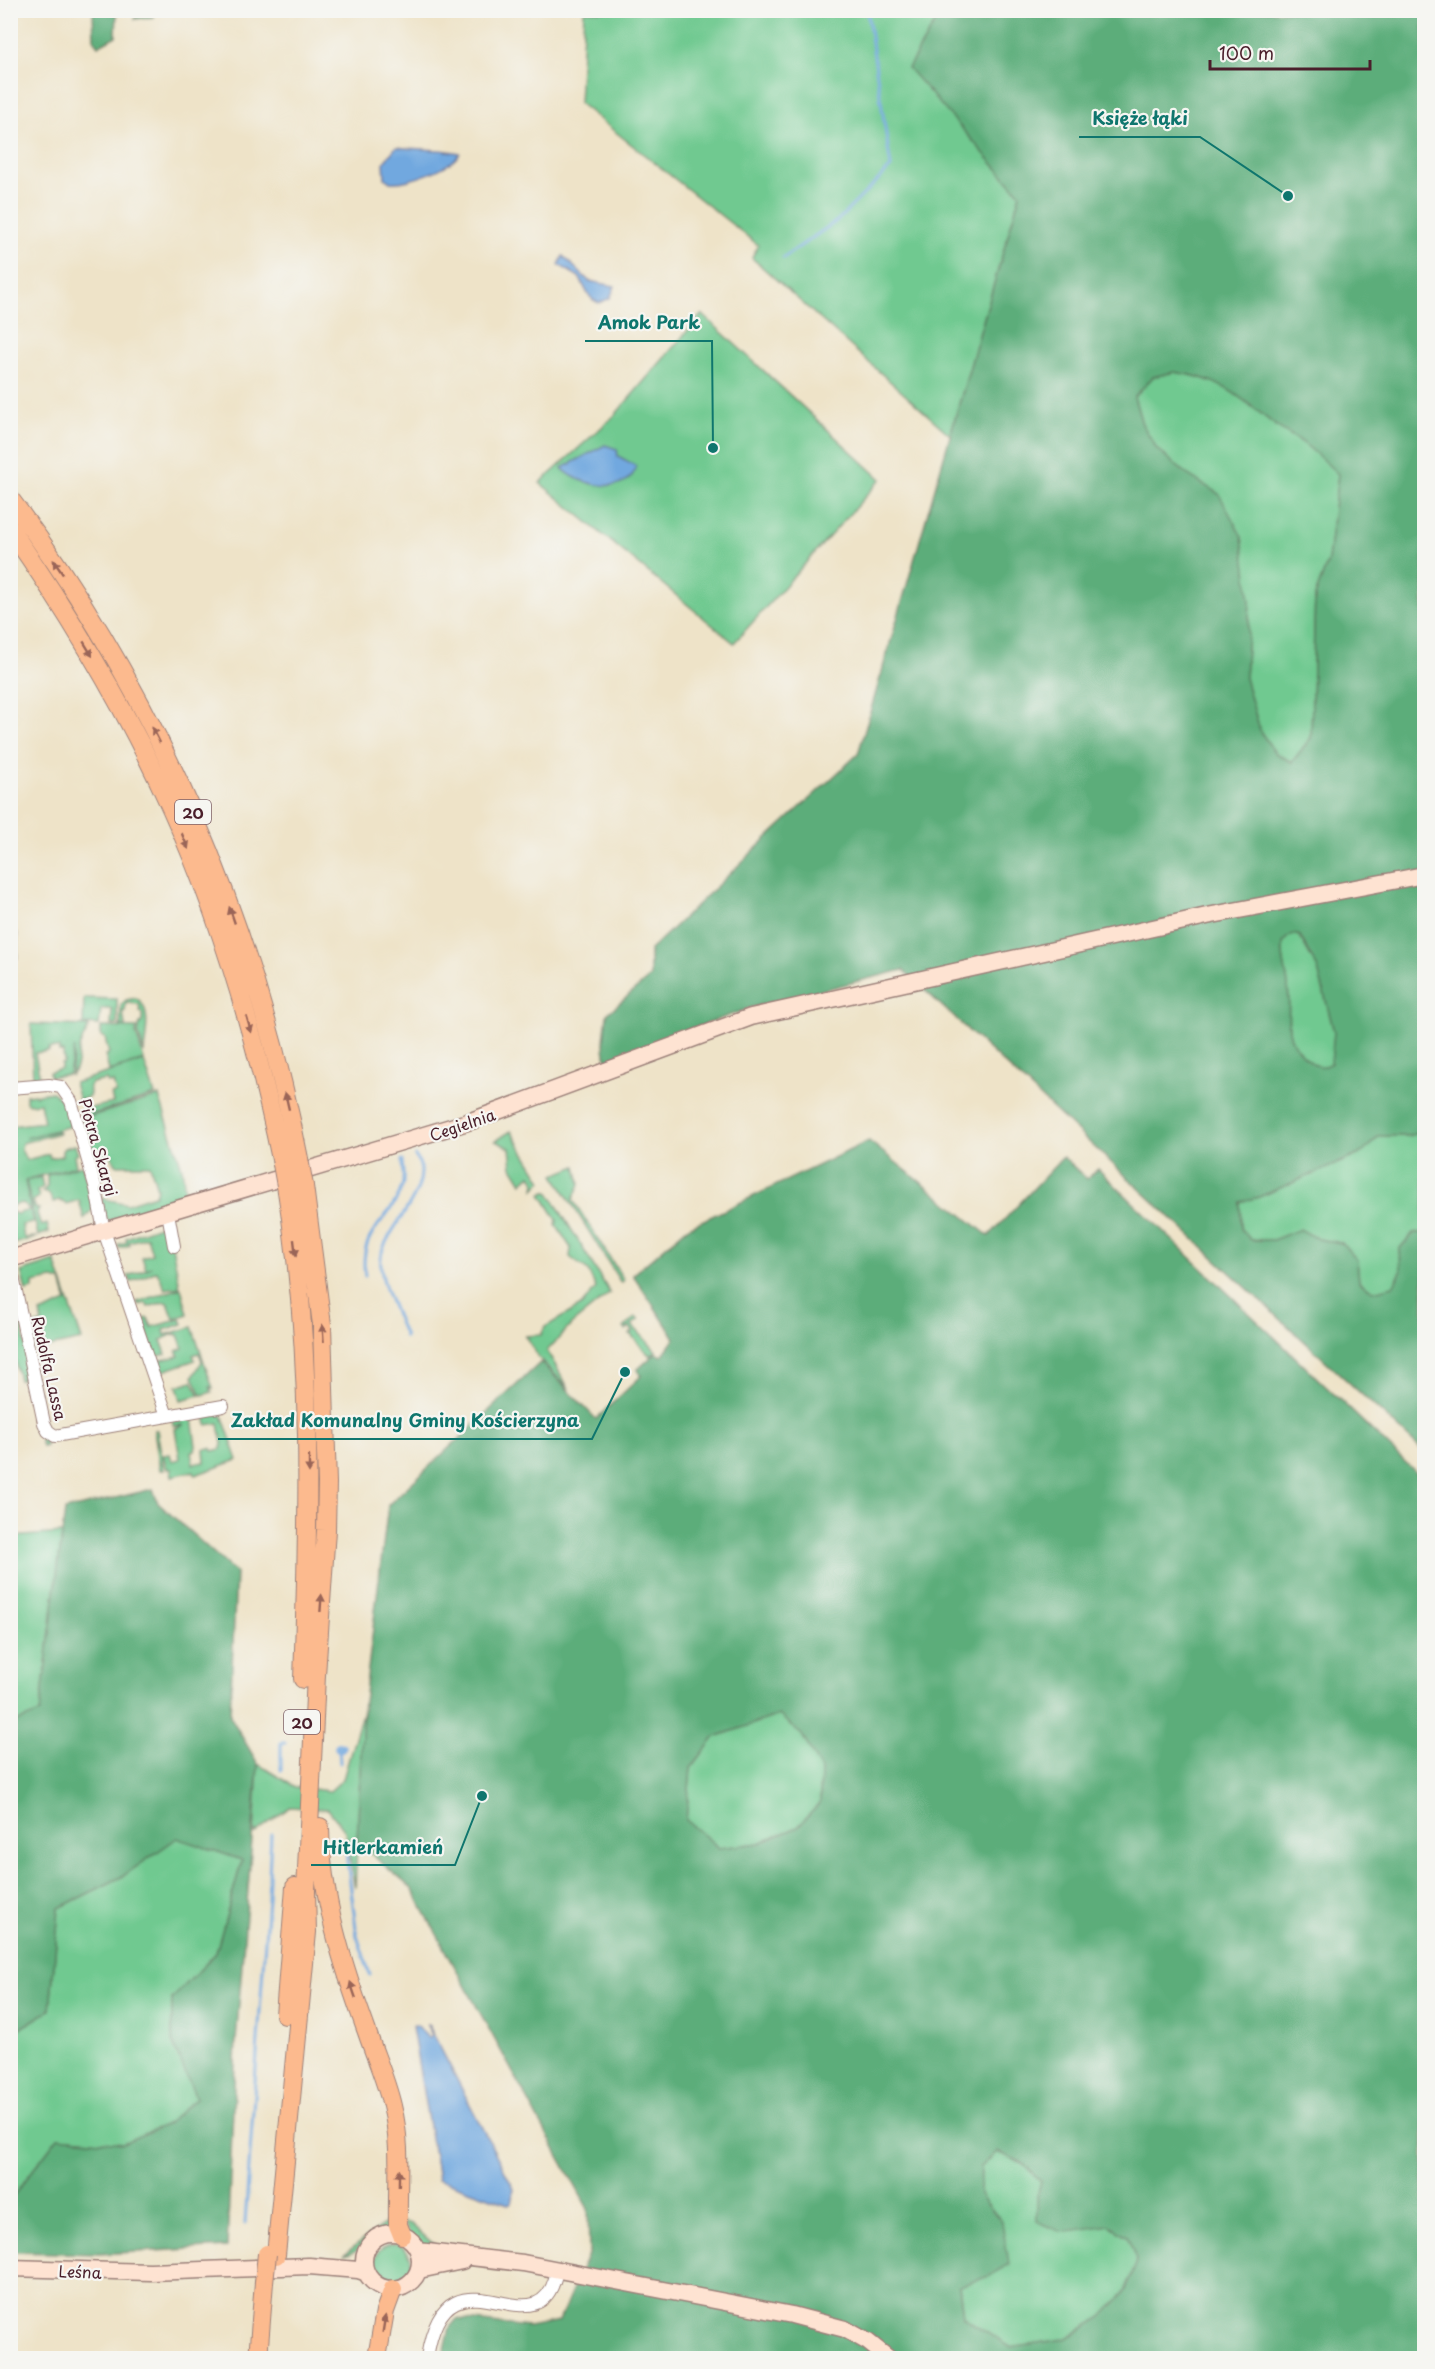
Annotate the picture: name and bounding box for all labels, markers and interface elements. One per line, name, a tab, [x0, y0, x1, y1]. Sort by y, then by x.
scale bar	[1210, 33, 1370, 71]
text: 100 m	[1219, 39, 1274, 66]
callout: Księże łąki	[1079, 101, 1200, 137]
text: Księże łąki	[1092, 104, 1188, 131]
callout: Amok Park	[585, 305, 712, 341]
text: Amok Park	[597, 308, 700, 335]
one-way arrow	[52, 559, 64, 575]
one-way arrow	[83, 641, 93, 658]
one-way arrow	[152, 726, 162, 744]
road number: 20	[175, 800, 211, 824]
one-way arrow	[181, 832, 190, 850]
one-way arrow	[227, 905, 237, 923]
one-way arrow	[245, 1016, 254, 1034]
one-way arrow	[282, 1092, 292, 1111]
street label: Piotra Skargi	[74, 1095, 124, 1199]
street label: Cegielnia	[426, 1101, 498, 1146]
one-way arrow	[291, 1239, 300, 1258]
street label: Rudolfa Lassa	[26, 1313, 74, 1423]
one-way arrow	[318, 1324, 328, 1343]
callout: Zakład Komunalny Gminy Kościerzyna	[218, 1403, 592, 1439]
text: Zakład Komunalny Gminy Kościerzyna	[231, 1406, 579, 1433]
one-way arrow	[304, 1454, 314, 1473]
one-way arrow	[316, 1593, 326, 1612]
road number: 20	[284, 1710, 320, 1734]
callout: Hitlerkamień	[311, 1829, 455, 1865]
text: Hitlerkamień	[323, 1833, 443, 1860]
one-way arrow	[347, 1981, 357, 1999]
one-way arrow	[394, 2168, 404, 2187]
street label: Leśna	[58, 2258, 102, 2284]
one-way arrow	[379, 2314, 388, 2333]

